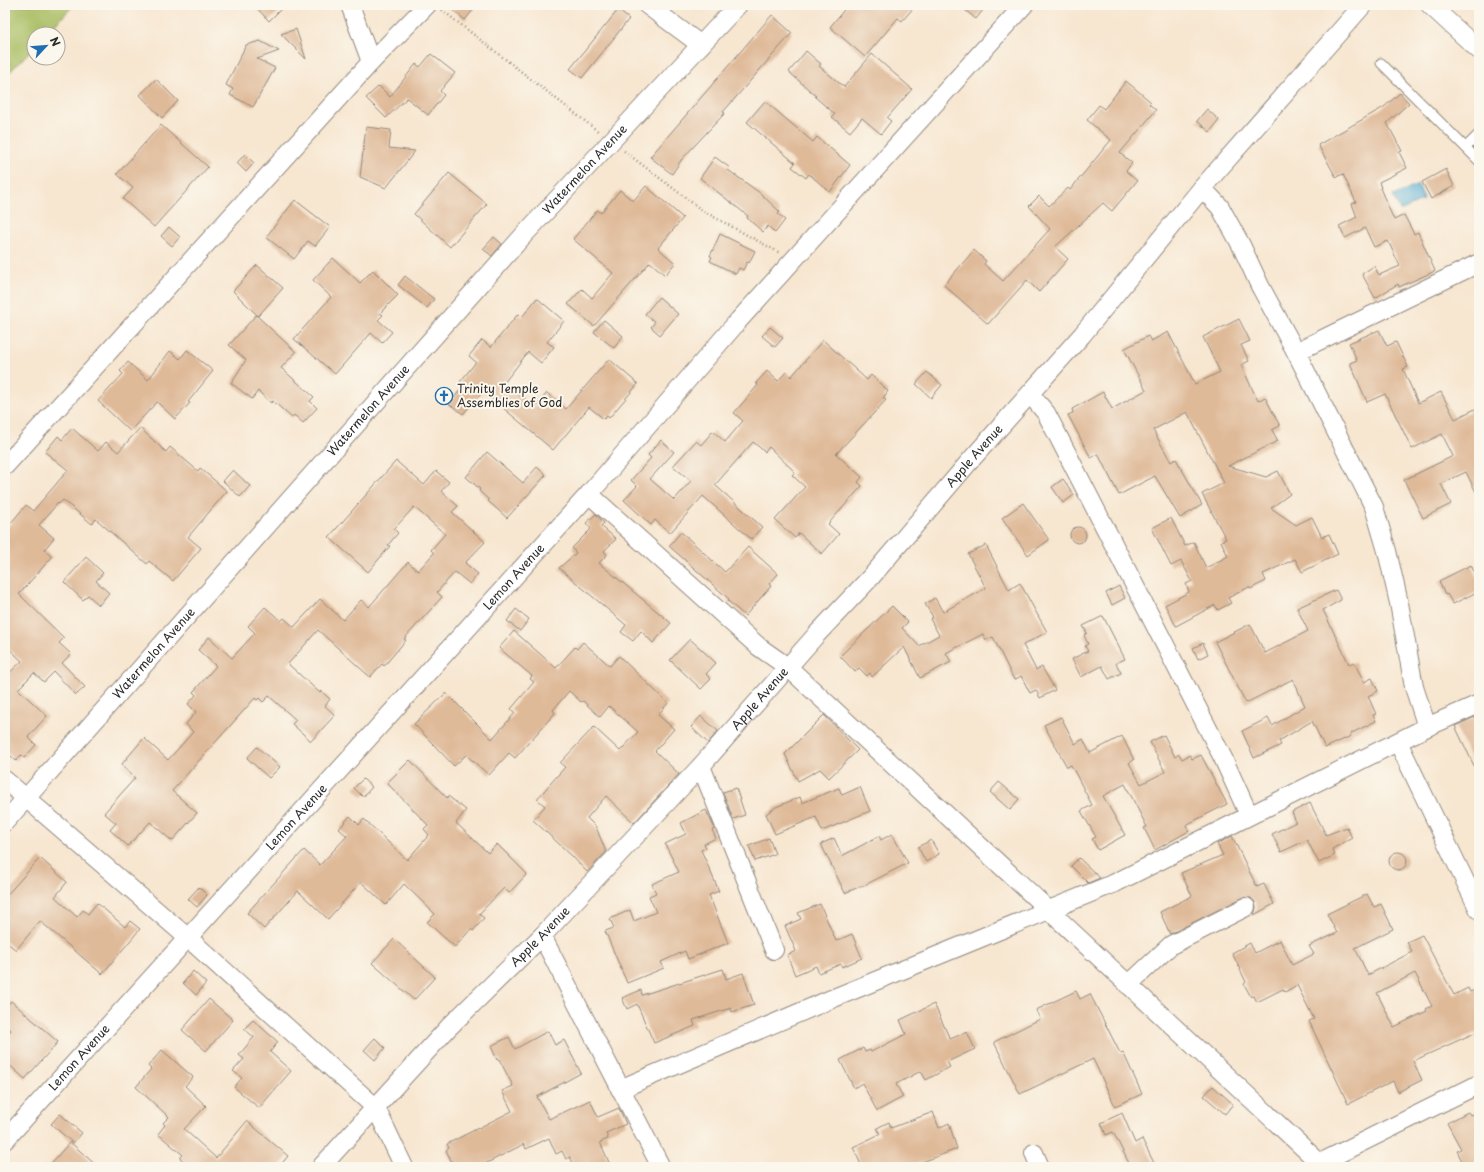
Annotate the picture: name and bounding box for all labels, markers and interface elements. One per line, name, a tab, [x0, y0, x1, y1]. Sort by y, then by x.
north arrow	[26, 26, 66, 66]
text: N	[46, 34, 65, 49]
street label: Watermelon Avenue	[538, 120, 631, 218]
street label: Watermelon Avenue	[322, 360, 414, 460]
place label: Trinity Temple Assemblies of God	[457, 379, 562, 411]
church icon: Trinity Temple Assemblies of God	[434, 386, 454, 406]
street label: Apple Avenue	[941, 420, 1007, 491]
street label: Lemon Avenue	[478, 539, 548, 613]
street label: Watermelon Avenue	[108, 603, 199, 702]
street label: Apple Avenue	[727, 662, 792, 734]
street label: Lemon Avenue	[261, 779, 331, 854]
street label: Apple Avenue	[506, 901, 574, 970]
street label: Lemon Avenue	[44, 1020, 114, 1094]

